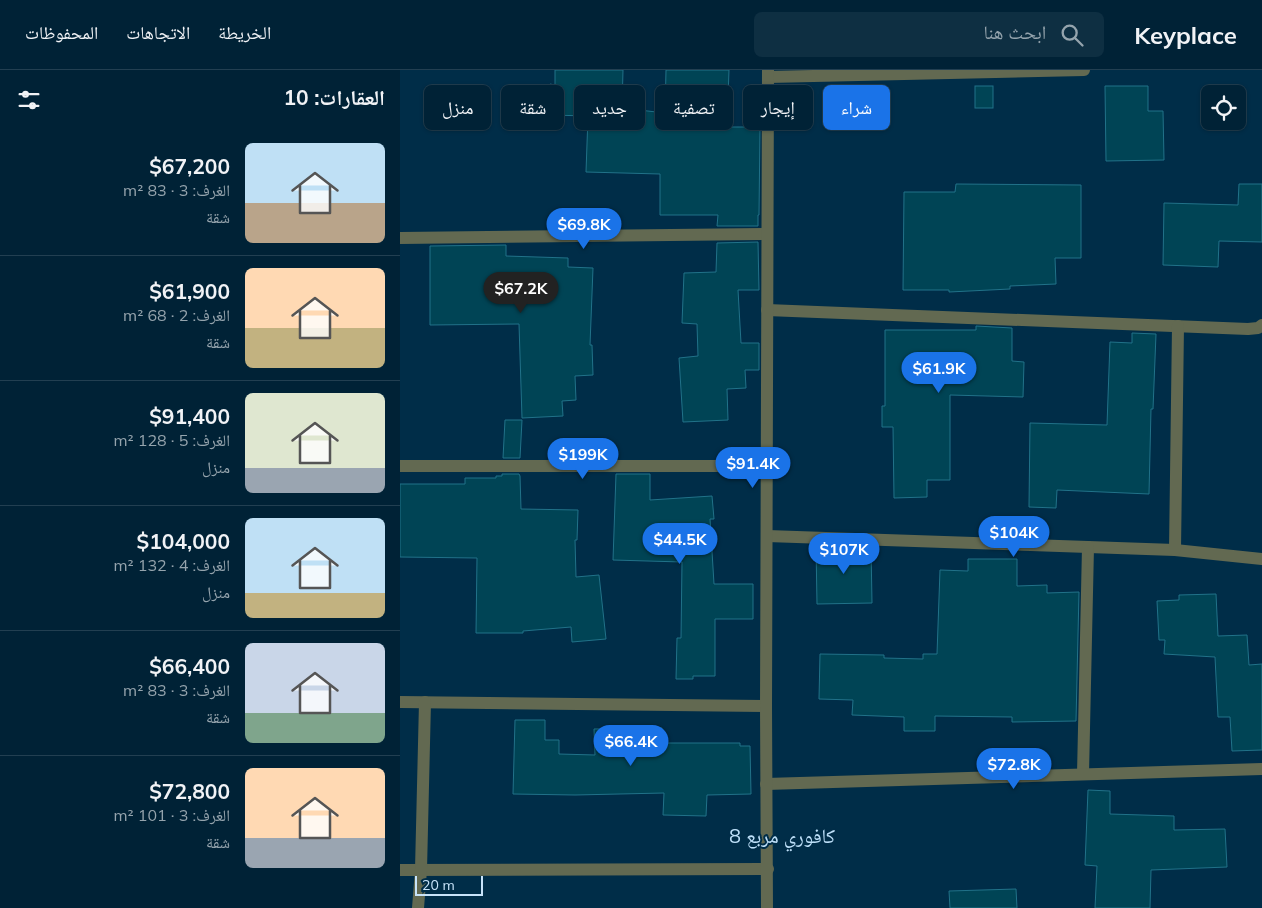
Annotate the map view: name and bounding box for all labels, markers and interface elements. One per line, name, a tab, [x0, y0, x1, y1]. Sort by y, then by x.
search box	[754, 12, 1104, 57]
text: ابحث هنا	[983, 20, 1046, 44]
text: Keyplace	[1134, 20, 1237, 50]
text: المحفوظات	[25, 21, 98, 44]
text: الاتجاهات	[126, 21, 190, 44]
text: الخريطة	[218, 21, 271, 44]
icon: search	[1058, 21, 1086, 49]
text: العقارات: 10	[283, 84, 385, 110]
chip: منزل	[424, 85, 491, 130]
chip: شقة	[501, 85, 564, 130]
chip: جديد	[574, 85, 645, 130]
chip: تصفية	[655, 85, 733, 130]
chip: إيجار	[743, 85, 813, 130]
chip: شراء	[823, 85, 890, 130]
map controls	[1201, 85, 1246, 130]
button: locate	[1201, 85, 1246, 130]
icon: filters	[15, 86, 43, 114]
text: $67,200	[149, 153, 230, 179]
icon: home	[285, 163, 345, 223]
text: الغرف: 3 · 83 m²	[123, 180, 230, 200]
text: شقة	[206, 207, 230, 227]
pin: $69.8K	[543, 208, 625, 250]
text: $69.8K	[557, 214, 611, 234]
pin: $67.2K	[480, 272, 562, 314]
text: $61,900	[149, 278, 230, 304]
text: $67.2K	[494, 278, 548, 298]
icon: home	[285, 288, 345, 348]
text: الغرف: 2 · 68 m²	[123, 305, 230, 325]
text: شقة	[206, 332, 230, 352]
pin: $61.9K	[898, 352, 980, 394]
text: $61.9K	[912, 358, 966, 378]
text: $91,400	[149, 403, 230, 429]
icon: home	[285, 413, 345, 473]
text: الغرف: 5 · 128 m²	[114, 430, 230, 450]
pin: $199K	[548, 438, 618, 480]
text: $199K	[558, 444, 608, 464]
pin: $91.4K	[712, 446, 794, 489]
text: $91.4K	[726, 453, 780, 473]
text: منزل	[202, 457, 230, 477]
pin: $104K	[979, 516, 1049, 558]
pin: $44.5K	[639, 522, 721, 565]
text: $104K	[989, 522, 1039, 542]
text: $104,000	[137, 528, 230, 554]
text: $44.5K	[653, 529, 707, 549]
pin: $107K	[809, 532, 879, 575]
icon: home	[285, 538, 345, 598]
text: $107K	[819, 539, 869, 559]
text: الغرف: 4 · 132 m²	[114, 555, 230, 575]
text: منزل	[202, 582, 230, 602]
text: $66,400	[149, 653, 230, 679]
icon: home	[285, 663, 345, 723]
text: الغرف: 3 · 83 m²	[123, 680, 230, 700]
text: شقة	[206, 707, 230, 727]
pin: $66.4K	[590, 724, 672, 767]
text: $66.4K	[604, 731, 658, 751]
pin: $72.8K	[973, 748, 1055, 790]
text: $72.8K	[987, 754, 1041, 774]
text: $72,800	[149, 778, 230, 804]
icon: home	[285, 788, 345, 848]
text: الغرف: 3 · 101 m²	[114, 805, 230, 825]
district label: كافوري مربع 8	[729, 823, 835, 852]
text: شقة	[206, 832, 230, 852]
scale bar	[415, 873, 482, 896]
text: 20 m	[422, 876, 455, 894]

